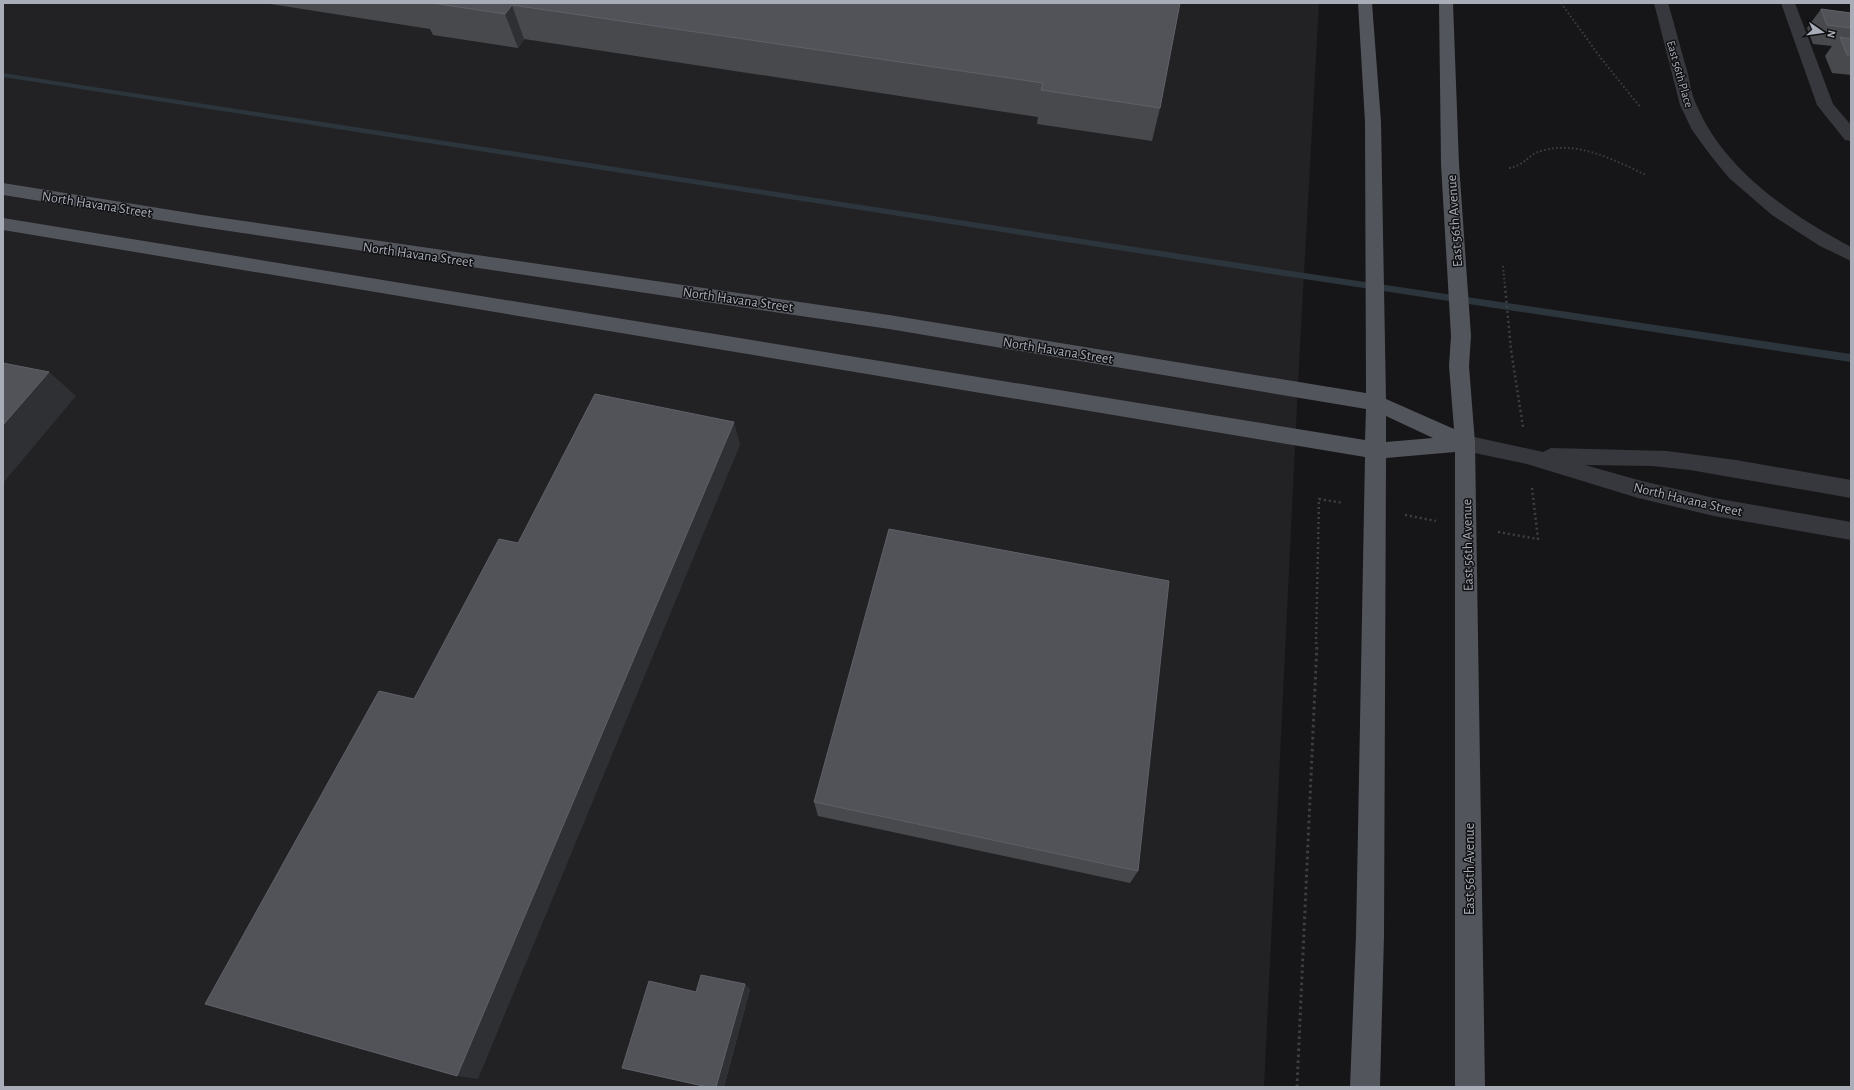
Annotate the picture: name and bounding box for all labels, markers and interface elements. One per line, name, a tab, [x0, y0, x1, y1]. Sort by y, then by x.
north arrow	[1802, 12, 1842, 52]
text: N	[1825, 29, 1837, 39]
street label: East 56th Place	[1665, 39, 1695, 109]
street label: East 56th Avenue	[1445, 174, 1465, 267]
street label: North Havana Street	[41, 189, 153, 221]
street label: North Havana Street	[362, 240, 474, 270]
street label: North Havana Street	[682, 285, 794, 315]
street label: North Havana Street	[1002, 335, 1114, 367]
street label: North Havana Street	[1632, 481, 1744, 519]
street label: East 56th Avenue	[1460, 499, 1476, 591]
street label: East 56th Avenue	[1463, 823, 1477, 915]

